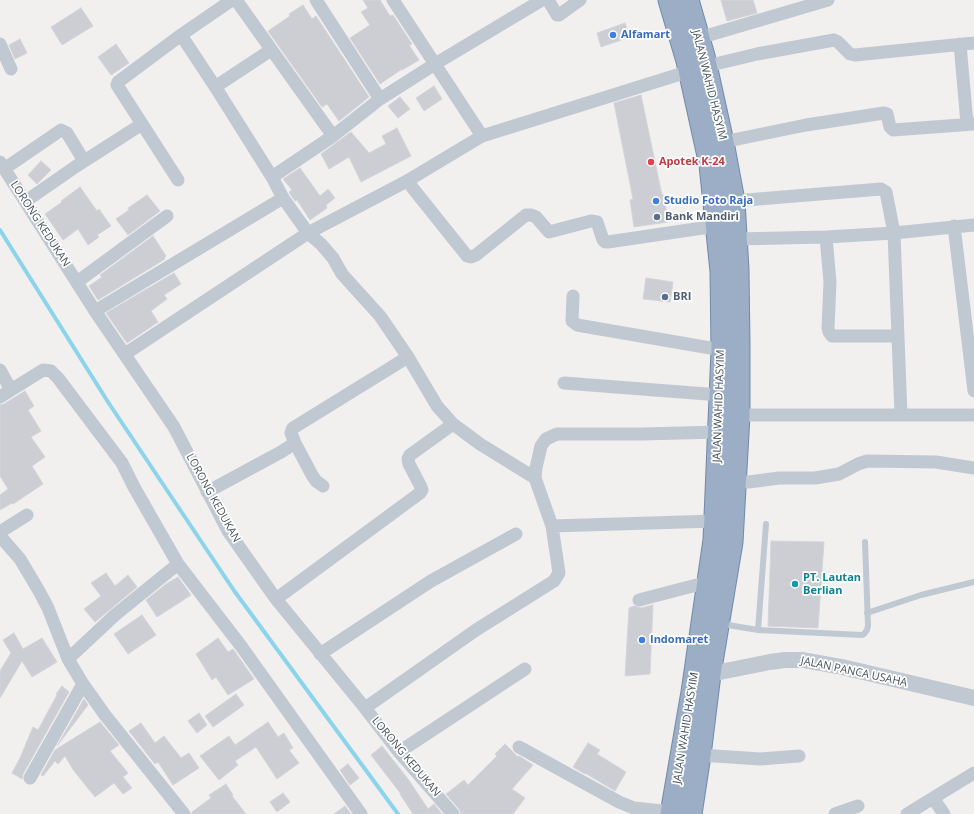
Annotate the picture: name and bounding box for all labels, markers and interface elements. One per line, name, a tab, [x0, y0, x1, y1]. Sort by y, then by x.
place label: Alfamart	[621, 28, 670, 42]
street label: JALAN WAHID HASYIM	[689, 29, 729, 141]
marker: Alfamart	[608, 30, 618, 40]
place label: Apotek K-24	[659, 155, 725, 169]
marker: Apotek K-24	[646, 157, 656, 167]
street label: LORONG KEDUKAN	[7, 179, 73, 269]
place label: Studio Foto Raja	[664, 194, 753, 208]
marker: Studio Foto Raja	[651, 196, 661, 206]
place label: Bank Mandiri	[665, 210, 739, 224]
marker: Bank Mandiri	[652, 212, 662, 222]
place label: BRI	[673, 290, 691, 304]
marker: BRI	[660, 292, 670, 302]
street label: JALAN WAHID HASYIM	[710, 349, 728, 463]
street label: LORONG KEDUKAN	[183, 451, 243, 545]
place label: PT. Lautan Berlian	[803, 571, 861, 597]
marker: PT. Lautan Berlian	[790, 579, 800, 589]
place label: Indomaret	[650, 633, 708, 647]
marker: Indomaret	[637, 635, 647, 645]
street label: JALAN PANCA USAHA	[800, 654, 908, 690]
street label: JALAN WAHID HASYIM	[671, 671, 701, 785]
street label: LORONG KEDUKAN	[369, 715, 443, 799]

